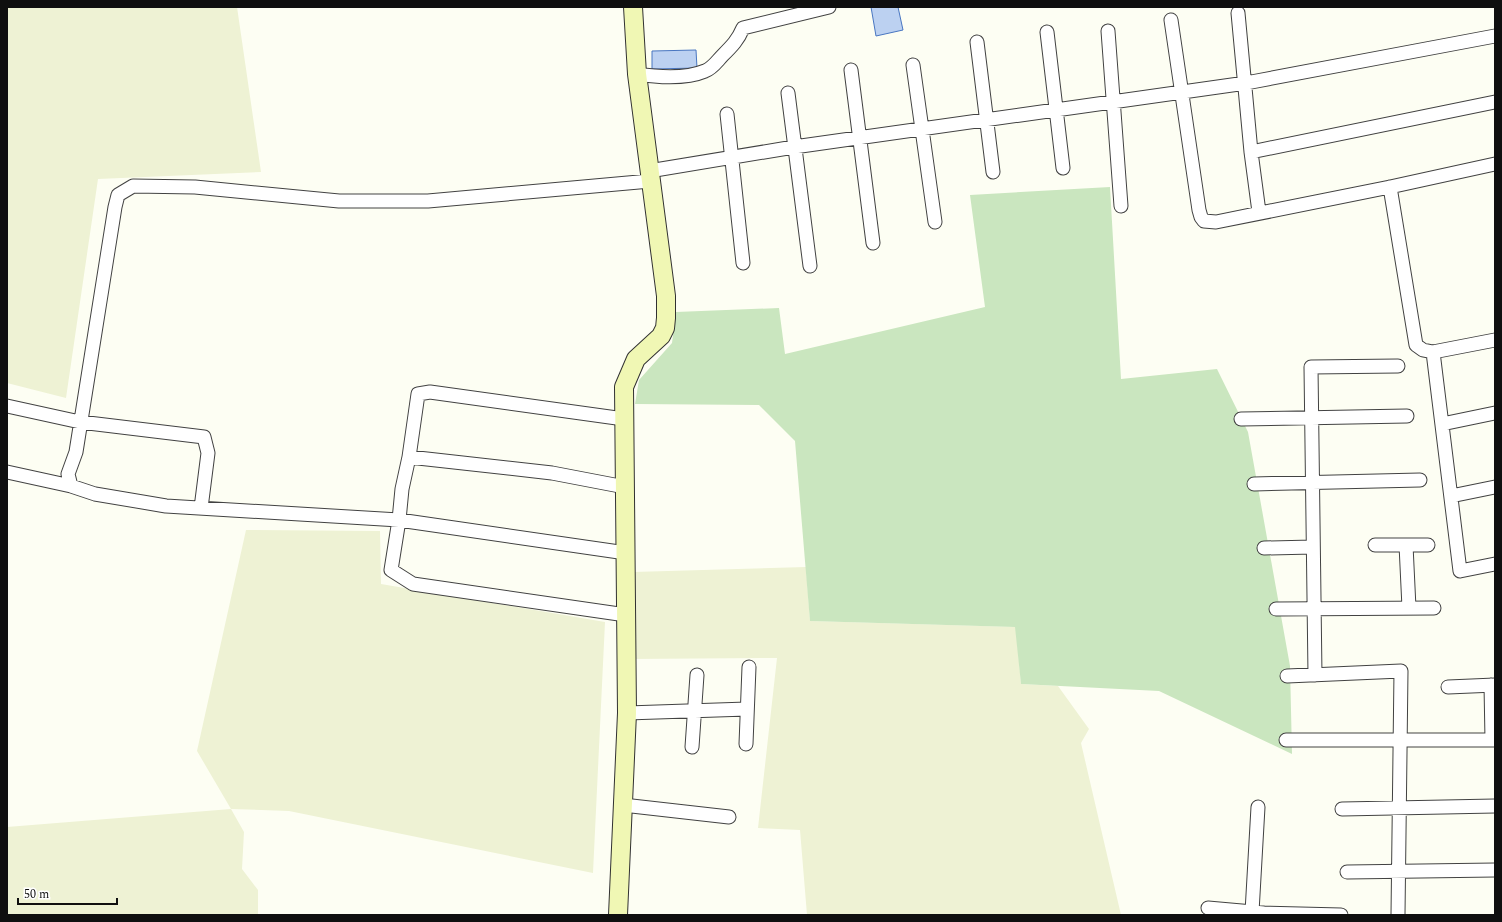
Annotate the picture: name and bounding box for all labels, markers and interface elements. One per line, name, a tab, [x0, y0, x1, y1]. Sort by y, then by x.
scale bar	[18, 880, 117, 906]
text: 50 m	[24, 885, 49, 904]

